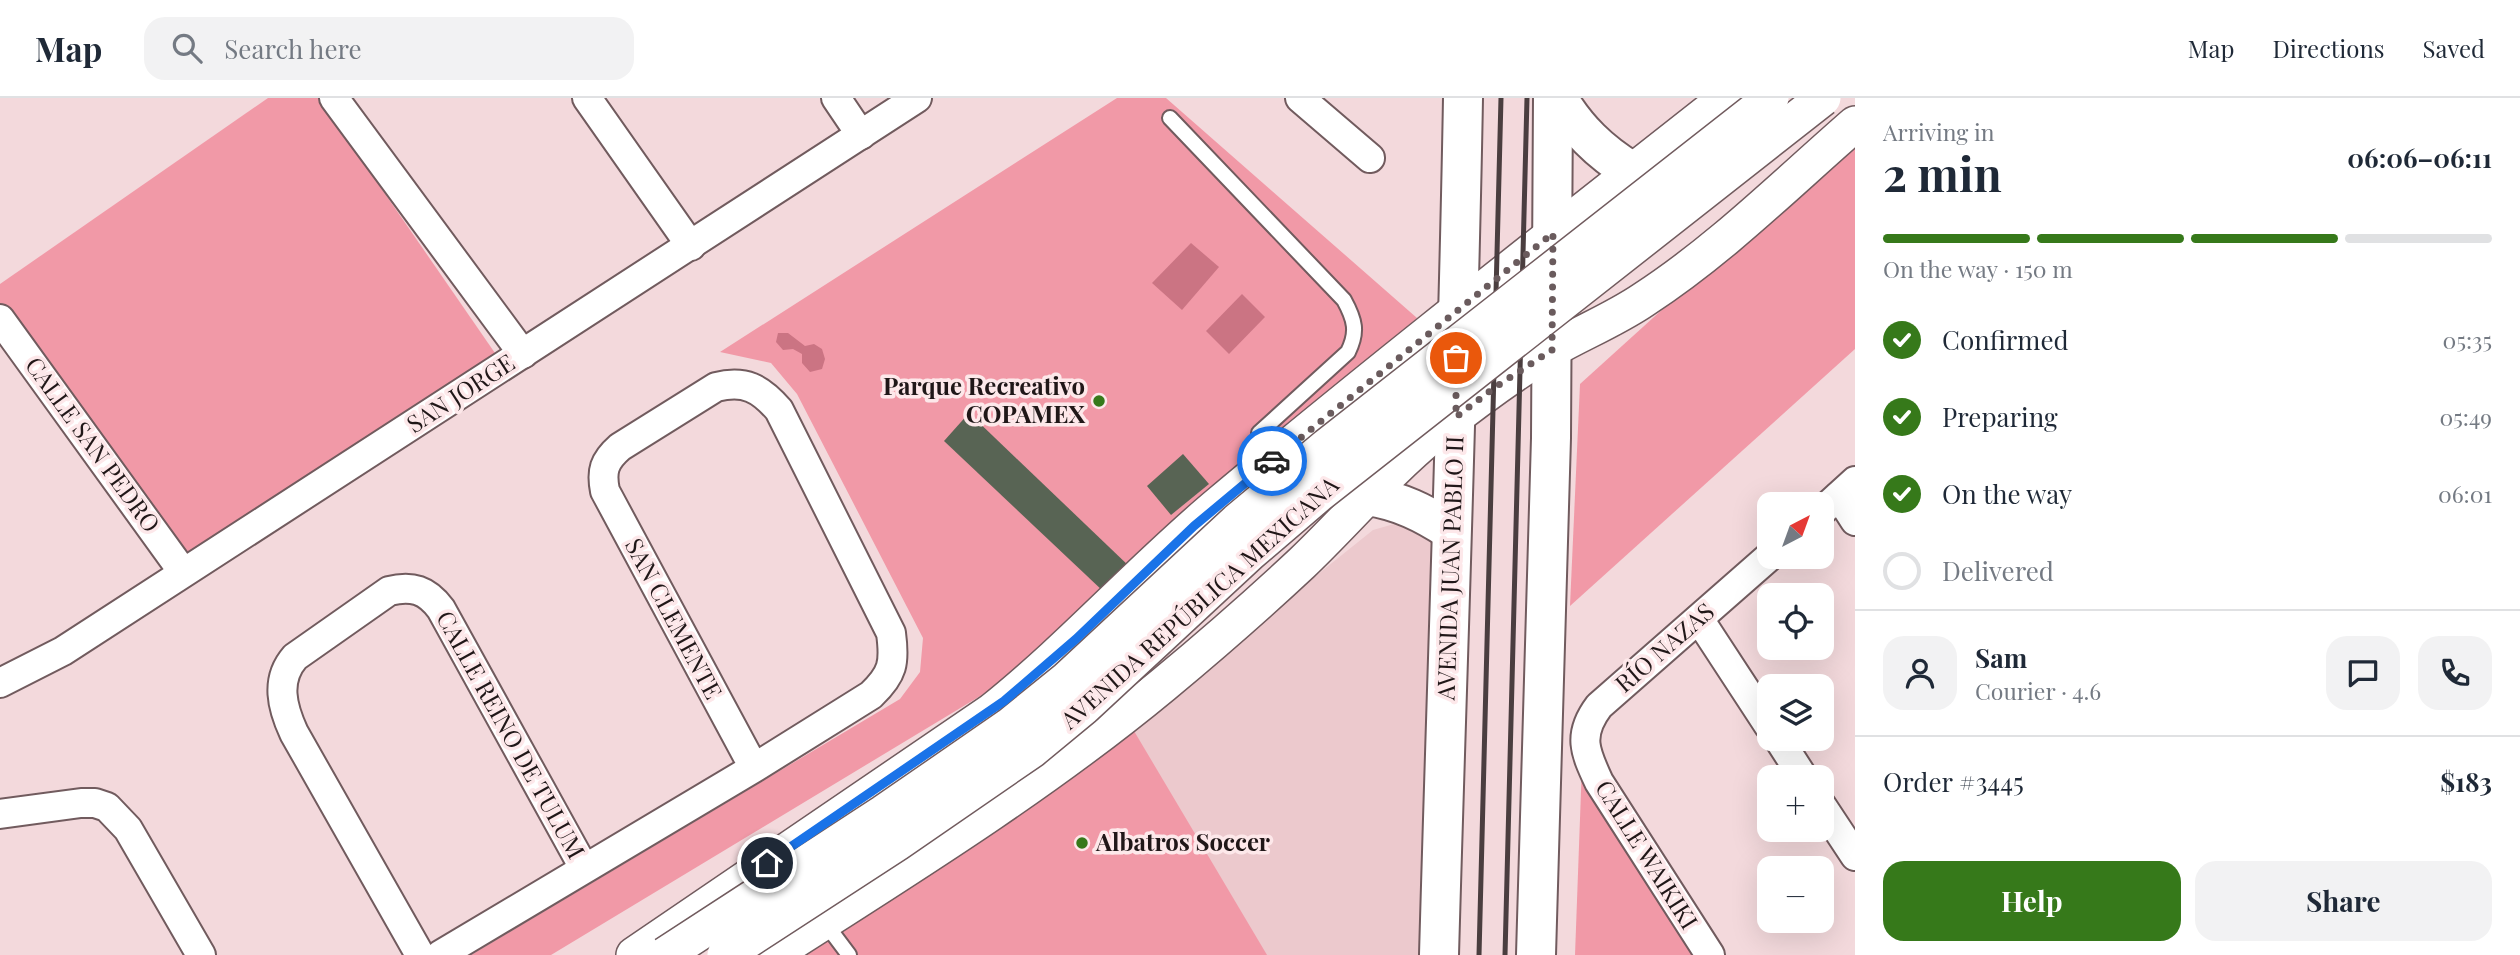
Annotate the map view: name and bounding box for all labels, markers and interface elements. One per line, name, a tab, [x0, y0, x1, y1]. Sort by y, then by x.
search box	[144, 17, 634, 80]
text: Map	[35, 26, 102, 70]
icon: search	[168, 29, 206, 67]
text: Search here	[224, 31, 362, 66]
text: Map	[2188, 32, 2234, 64]
text: Directions	[2272, 32, 2385, 64]
text: Saved	[2423, 32, 2485, 64]
text: Arriving in	[1883, 116, 1995, 147]
text: 06:06–06:11	[2347, 140, 2492, 175]
text: 2 min	[1883, 142, 2002, 204]
text: On the way · 150 m	[1883, 253, 2073, 284]
icon: check	[1883, 321, 1921, 359]
text: Confirmed	[1942, 322, 2069, 357]
text: 05:35	[2443, 324, 2492, 355]
pin	[1426, 328, 1486, 388]
icon: bag	[1437, 339, 1475, 377]
street label: SAN JORGE	[400, 345, 520, 439]
street label: CALLE SAN PEDRO	[19, 350, 168, 538]
place label: Parque Recreativo COPAMEX	[883, 369, 1085, 429]
marker: Parque Recreativo COPAMEX	[1091, 393, 1107, 409]
icon: check	[1883, 398, 1921, 436]
text: Preparing	[1942, 399, 2058, 434]
text: 05:49	[2439, 401, 2492, 432]
courier	[1237, 426, 1307, 496]
street label: AVENIDA JUAN PABLO II	[1428, 435, 1470, 702]
icon: car	[1253, 442, 1291, 480]
street label: AVENIDA REPÚBLICA MEXICANA	[1052, 467, 1345, 736]
icon: check	[1883, 475, 1921, 513]
text: On the way	[1942, 476, 2072, 511]
text: 06:01	[2438, 478, 2492, 509]
north arrow	[1757, 492, 1834, 569]
map controls	[1757, 492, 1834, 933]
street label: SAN CLEMENTE	[619, 532, 731, 704]
text: Delivered	[1942, 553, 2054, 588]
button: locate	[1757, 583, 1834, 660]
street label: RÍO NAZAS	[1607, 595, 1720, 698]
street label: CALLE REINO DE TULUM	[430, 604, 593, 864]
button: person	[1883, 636, 1957, 710]
button: chat	[2326, 636, 2400, 710]
button: phone	[2418, 636, 2492, 710]
text: Sam	[1975, 640, 2027, 675]
button: layers	[1757, 674, 1834, 751]
text: Courier · 4.6	[1975, 675, 2101, 706]
text: Order #3445	[1883, 764, 2024, 799]
text: $183	[2440, 764, 2492, 799]
button: +	[1757, 765, 1834, 842]
street label: CALLE WAIKIKI	[1589, 773, 1706, 935]
place label: Albatros Soccer	[1095, 825, 1271, 857]
pin	[737, 833, 797, 893]
marker: Albatros Soccer	[1074, 835, 1090, 851]
icon: home	[748, 844, 786, 882]
button: −	[1757, 856, 1834, 933]
button: Help	[1883, 861, 2181, 941]
button: Share	[2195, 861, 2492, 941]

